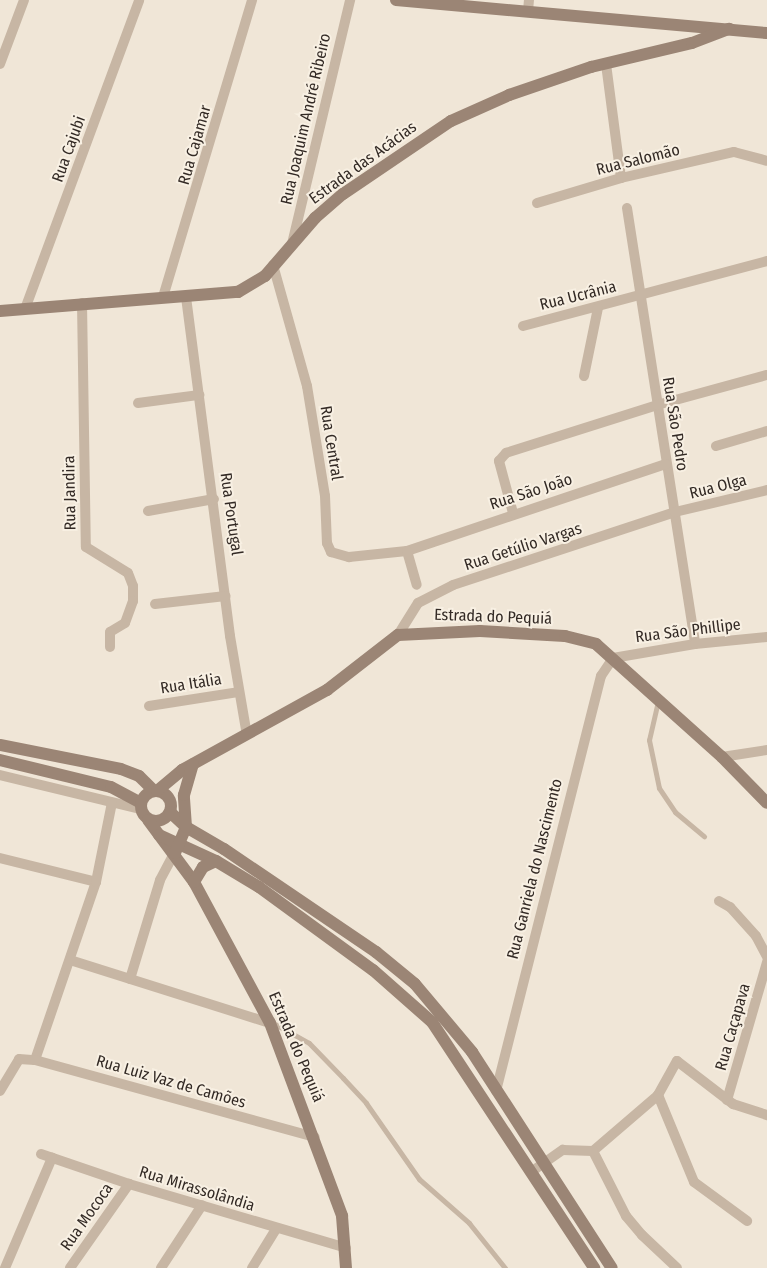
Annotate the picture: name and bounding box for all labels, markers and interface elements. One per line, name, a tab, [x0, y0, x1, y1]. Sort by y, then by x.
street label: Rua Joaquim André Ribeiro	[277, 31, 335, 207]
street label: Rua Cajamar	[174, 103, 216, 187]
street label: Rua Cajubi	[48, 113, 90, 185]
street label: Estrada das Acácias	[306, 118, 420, 208]
street label: Rua Salomão	[594, 140, 682, 180]
street label: Rua Ucrânia	[538, 277, 618, 315]
street label: Rua São Pedro	[658, 376, 692, 472]
street label: Rua Central	[316, 404, 346, 482]
street label: Rua Jandira	[60, 455, 80, 531]
street label: Rua São João	[487, 470, 575, 514]
street label: Rua Portugal	[216, 471, 246, 557]
street label: Rua Olga	[688, 471, 748, 503]
street label: Rua Getúlio Vargas	[462, 519, 584, 575]
street label: Estrada do Pequiá	[434, 605, 552, 629]
street label: Rua São Phillipe	[634, 615, 742, 647]
street label: Rua Itália	[159, 670, 223, 698]
street label: Rua Ganriela do Nascimento	[503, 777, 567, 961]
street label: Rua Caçapava	[711, 981, 755, 1073]
street label: Estrada do Pequiá	[264, 989, 328, 1105]
street label: Rua Luiz Vaz de Camões	[94, 1051, 248, 1113]
street label: Rua Mirassolândia	[137, 1162, 257, 1216]
street label: Rua Mococa	[57, 1180, 117, 1254]

